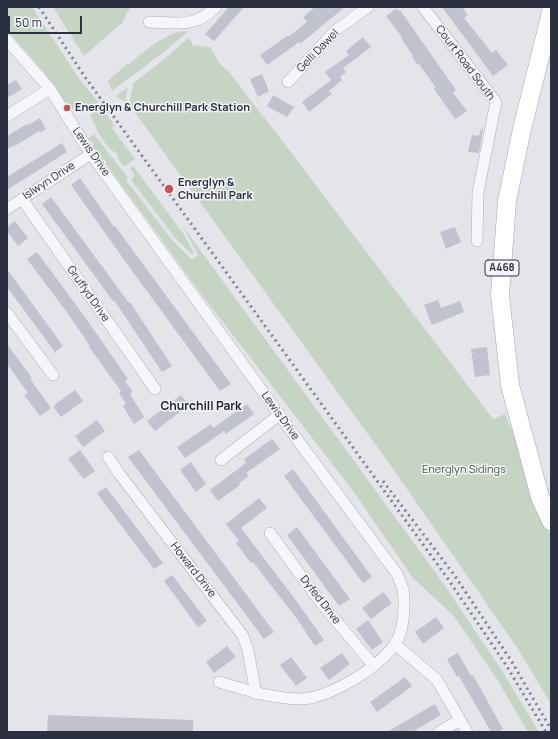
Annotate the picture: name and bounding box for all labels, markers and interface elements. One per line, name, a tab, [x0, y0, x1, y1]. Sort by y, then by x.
scale bar	[10, 8, 84, 34]
text: 50 m	[15, 14, 42, 31]
street label: Court Road South	[432, 23, 498, 103]
street label: Gelli Dawel	[294, 27, 342, 75]
place label: Energlyn & Churchill Park Station	[75, 101, 250, 115]
marker: Energlyn & Churchill Park Station	[62, 103, 72, 113]
street label: Lewis Drive	[69, 125, 113, 179]
street label: Islwyn Drive	[20, 159, 78, 203]
place label: Energlyn & Churchill Park	[178, 176, 252, 202]
marker: Energlyn & Churchill Park	[163, 183, 175, 195]
road number: A468	[485, 260, 519, 276]
street label: Gruffyd Drive	[64, 263, 112, 325]
street label: Lewis Drive	[258, 389, 302, 443]
district label: Churchill Park	[160, 400, 242, 414]
park label: Energlyn Sidings	[422, 463, 506, 477]
street label: Howard Drive	[167, 540, 219, 600]
street label: Dyfed Drive	[297, 573, 343, 627]

